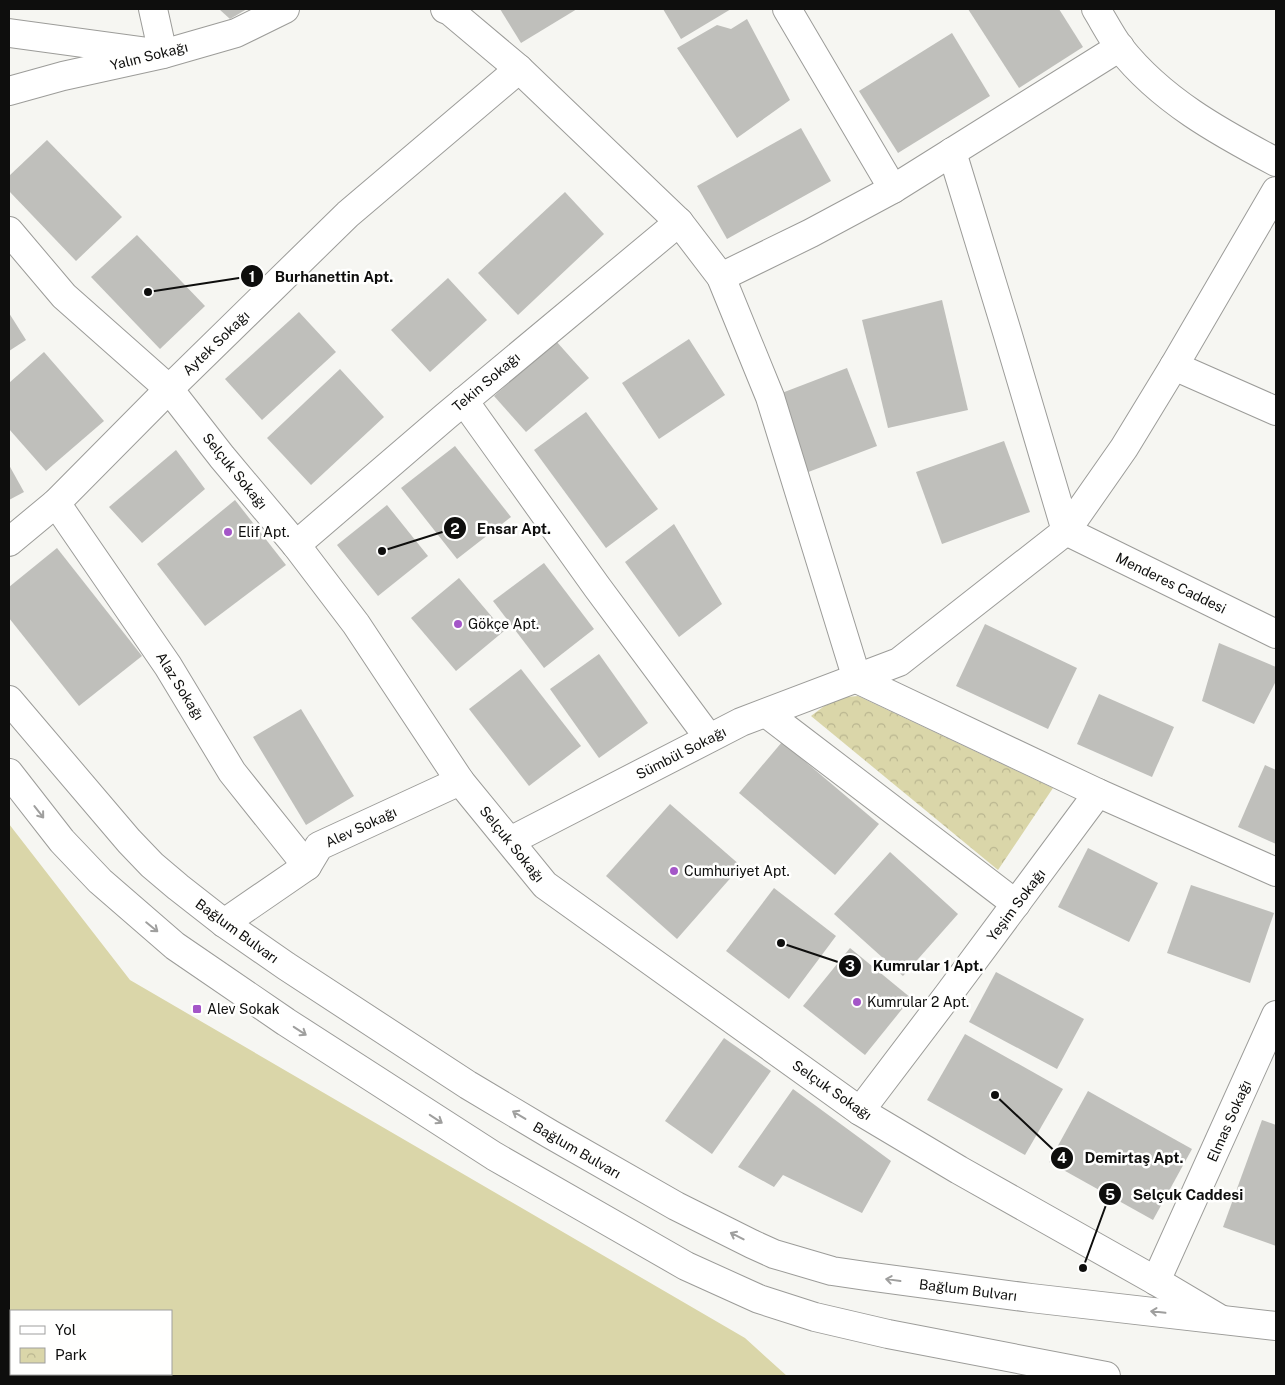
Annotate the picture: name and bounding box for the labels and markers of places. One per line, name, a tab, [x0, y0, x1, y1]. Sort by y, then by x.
callout: Burhanettin Apt.	[240, 261, 403, 291]
callout: Ensar Apt.	[442, 513, 561, 543]
place label: Elif Apt.	[238, 524, 290, 540]
marker: Elif Apt.	[222, 526, 234, 538]
place label: Gökçe Apt.	[468, 616, 539, 632]
marker: Gökçe Apt.	[452, 618, 464, 630]
place label: Cumhuriyet Apt.	[684, 863, 790, 879]
marker: Cumhuriyet Apt.	[668, 865, 680, 877]
callout: Kumrular 1 Apt.	[838, 951, 993, 981]
place label: Kumrular 2 Apt.	[867, 994, 969, 1010]
marker: Kumrular 2 Apt.	[851, 996, 863, 1008]
place label: Alev Sokak	[207, 1001, 280, 1017]
marker: Alev Sokak	[191, 1003, 203, 1015]
callout: Demirtaş Apt.	[1049, 1143, 1193, 1173]
callout: Selçuk Caddesi	[1098, 1179, 1253, 1209]

